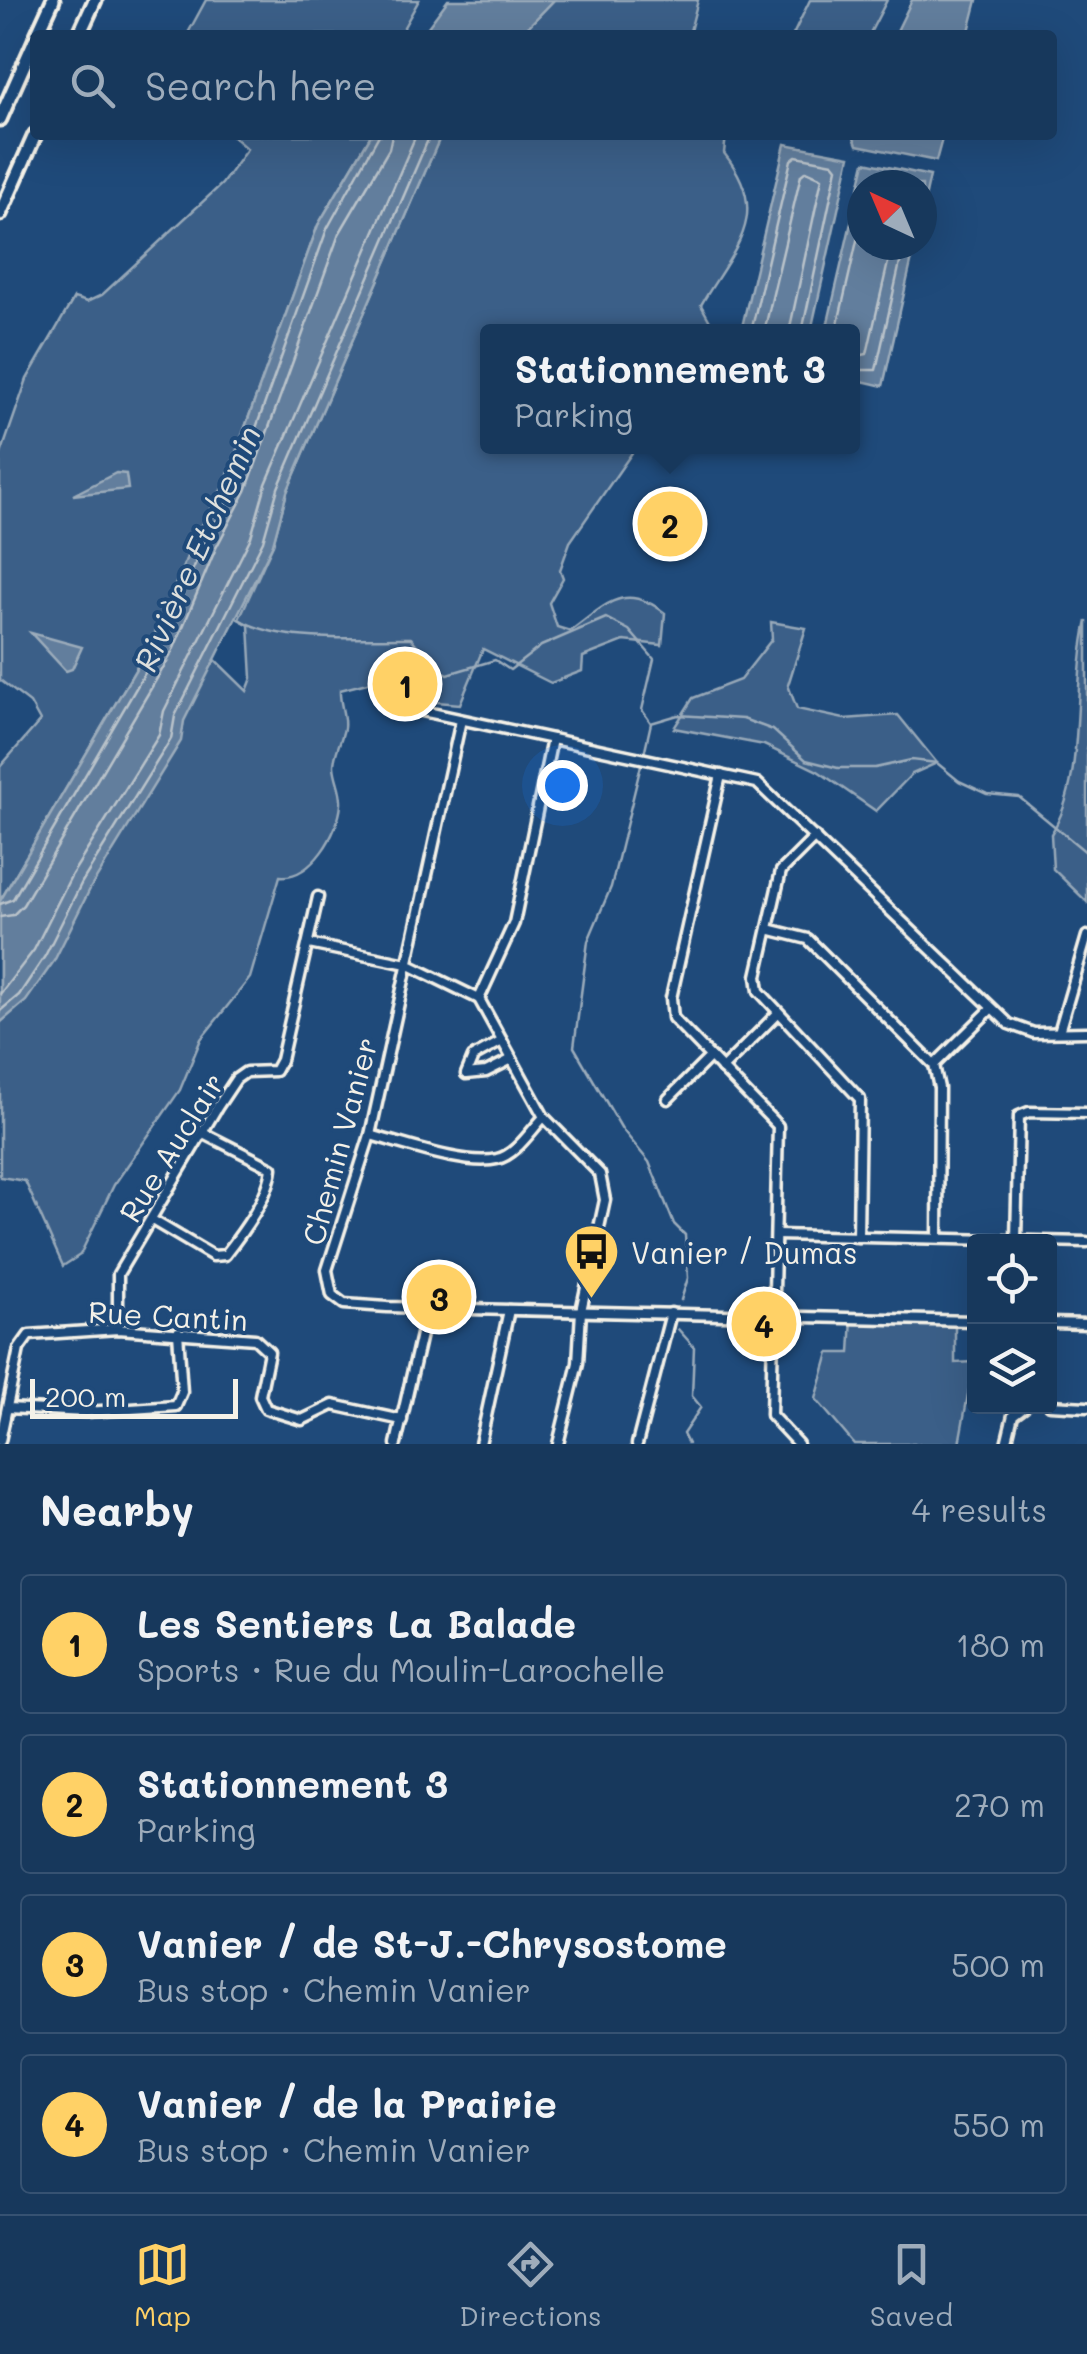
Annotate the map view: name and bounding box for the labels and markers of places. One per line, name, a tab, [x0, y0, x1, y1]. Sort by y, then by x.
pin: 2	[638, 486, 702, 562]
pin: 1	[372, 646, 438, 722]
bus stop icon: Vanier / Dumas	[562, 1222, 622, 1301]
place label: Vanier / Dumas	[631, 1232, 858, 1272]
pin: 3	[406, 1260, 472, 1334]
pin: 4	[732, 1286, 796, 1362]

